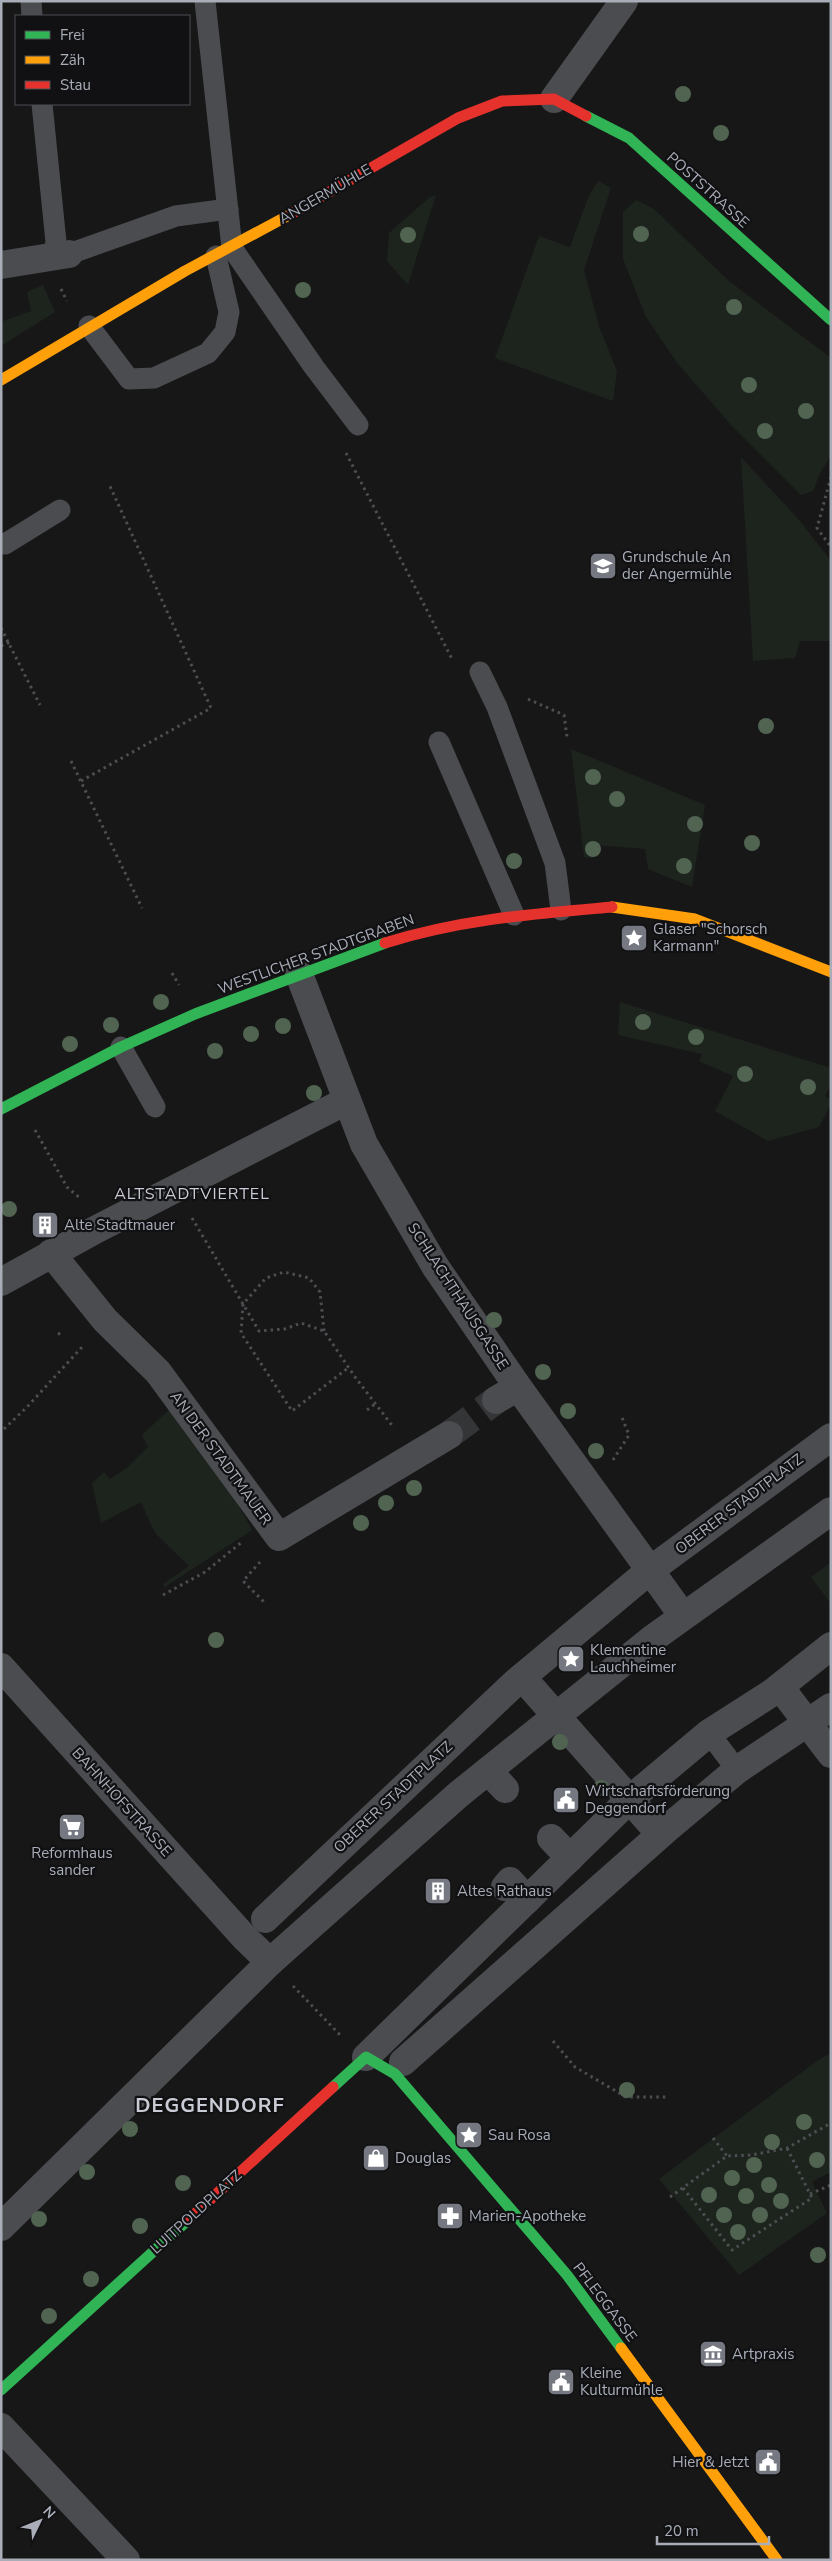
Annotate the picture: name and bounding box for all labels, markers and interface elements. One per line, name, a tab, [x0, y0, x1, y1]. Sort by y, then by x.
legend	[15, 15, 190, 105]
text: Frei	[60, 25, 85, 45]
text: Zäh	[60, 50, 85, 70]
text: Stau	[60, 75, 91, 95]
street label: POSTSTRASSE	[662, 148, 754, 232]
street label: ANGERMÜHLE	[275, 159, 375, 229]
place label: Grundschule An der Angermühle	[622, 547, 732, 584]
school or university icon: Grundschule An der Angermühle	[588, 551, 618, 581]
street label: WESTLICHER STADTGRABEN	[215, 909, 417, 999]
place label: Glaser "Schorsch Karmann"	[653, 919, 768, 956]
place icon: Glaser "Schorsch Karmann"	[619, 923, 649, 953]
district label: ALTSTADTVIERTEL	[114, 1183, 270, 1205]
building icon: Alte Stadtmauer	[30, 1210, 60, 1240]
place label: Alte Stadtmauer	[64, 1215, 176, 1235]
street label: SCHLACHTHAUSGASSE	[403, 1219, 513, 1373]
street label: AN DER STADTMAUER	[166, 1387, 276, 1529]
street label: OBERER STADTPLATZ	[671, 1449, 807, 1559]
place label: Klementine Lauchheimer	[590, 1640, 677, 1677]
place icon: Klementine Lauchheimer	[556, 1644, 586, 1674]
street label: OBERER STADTPLATZ	[329, 1737, 457, 1857]
street label: BAHNHOFSTRASSE	[68, 1743, 176, 1861]
place label: Wirtschaftsförderung Deggendorf	[585, 1781, 730, 1818]
public building icon: Wirtschaftsförderung Deggendorf	[551, 1785, 581, 1815]
supermarket icon: Reformhaus sander	[57, 1812, 87, 1842]
place label: Reformhaus sander	[31, 1843, 113, 1880]
building icon: Altes Rathaus	[423, 1876, 453, 1906]
place label: Altes Rathaus	[457, 1881, 552, 1901]
district label: DEGGENDORF	[135, 2092, 285, 2119]
place icon: Sau Rosa	[454, 2120, 484, 2150]
place label: Sau Rosa	[488, 2125, 551, 2145]
shop icon: Douglas	[361, 2143, 391, 2173]
place label: Douglas	[395, 2148, 451, 2168]
street label: LUITPOLDPLATZ	[146, 2165, 246, 2258]
pharmacy icon: Marien-Apotheke	[435, 2201, 465, 2231]
place label: Marien-Apotheke	[469, 2206, 586, 2226]
street label: PFLEGGASSE	[569, 2258, 641, 2346]
museum icon: Artpraxis	[698, 2339, 728, 2369]
place label: Artpraxis	[732, 2344, 795, 2364]
place label: Kleine Kulturmühle	[580, 2363, 663, 2400]
public building icon: Kleine Kulturmühle	[546, 2367, 576, 2397]
public building icon: Hier & Jetzt	[753, 2447, 783, 2477]
place label: Hier & Jetzt	[672, 2452, 750, 2472]
north arrow	[15, 2496, 65, 2546]
text: N	[39, 2502, 60, 2523]
scale bar	[657, 2514, 770, 2546]
text: 20 m	[664, 2521, 699, 2541]

